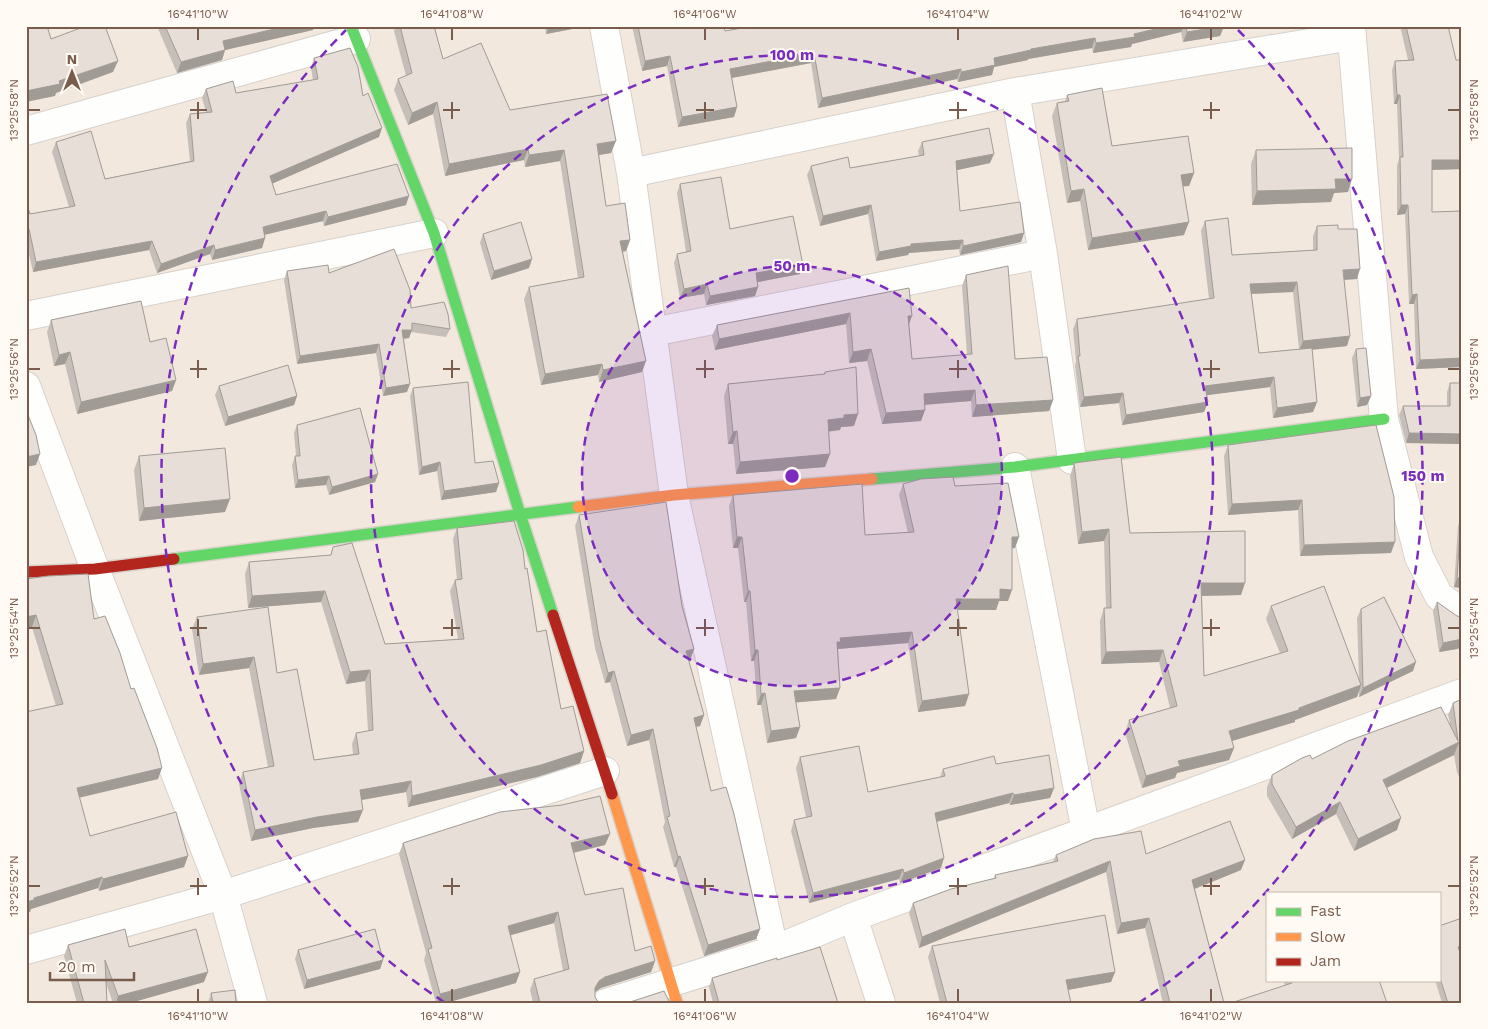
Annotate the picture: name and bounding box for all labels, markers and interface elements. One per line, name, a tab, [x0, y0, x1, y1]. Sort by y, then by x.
text: 16°41'10"W	[168, 7, 229, 21]
text: 16°41'08"W	[420, 7, 484, 21]
text: 16°41'06"W	[674, 7, 737, 21]
text: 16°41'04"W	[927, 7, 990, 21]
text: 16°41'02"W	[1180, 7, 1243, 21]
text: 100 m	[770, 46, 814, 64]
north arrow	[48, 48, 98, 98]
text: N	[67, 51, 77, 67]
text: 13°25'58"N	[7, 79, 21, 141]
text: 13°25'58"N	[1467, 79, 1481, 141]
text: 50 m	[774, 257, 810, 275]
text: 13°25'56"N	[7, 338, 21, 400]
text: 13°25'56"N	[1467, 338, 1481, 400]
centre of rings	[783, 467, 801, 485]
text: 150 m	[1401, 467, 1445, 485]
text: 13°25'54"N	[7, 597, 21, 659]
text: 13°25'54"N	[1467, 597, 1481, 659]
text: 13°25'52"N	[7, 855, 21, 917]
text: 13°25'52"N	[1467, 855, 1481, 917]
legend	[1266, 892, 1440, 982]
text: Fast	[1310, 902, 1342, 920]
text: Slow	[1310, 928, 1346, 946]
scale bar	[50, 949, 134, 981]
text: Jam	[1310, 952, 1341, 970]
text: 20 m	[58, 958, 96, 976]
text: 16°41'10"W	[168, 1009, 229, 1023]
text: 16°41'08"W	[420, 1009, 484, 1023]
text: 16°41'06"W	[674, 1009, 737, 1023]
text: 16°41'04"W	[927, 1009, 990, 1023]
text: 16°41'02"W	[1180, 1009, 1243, 1023]

